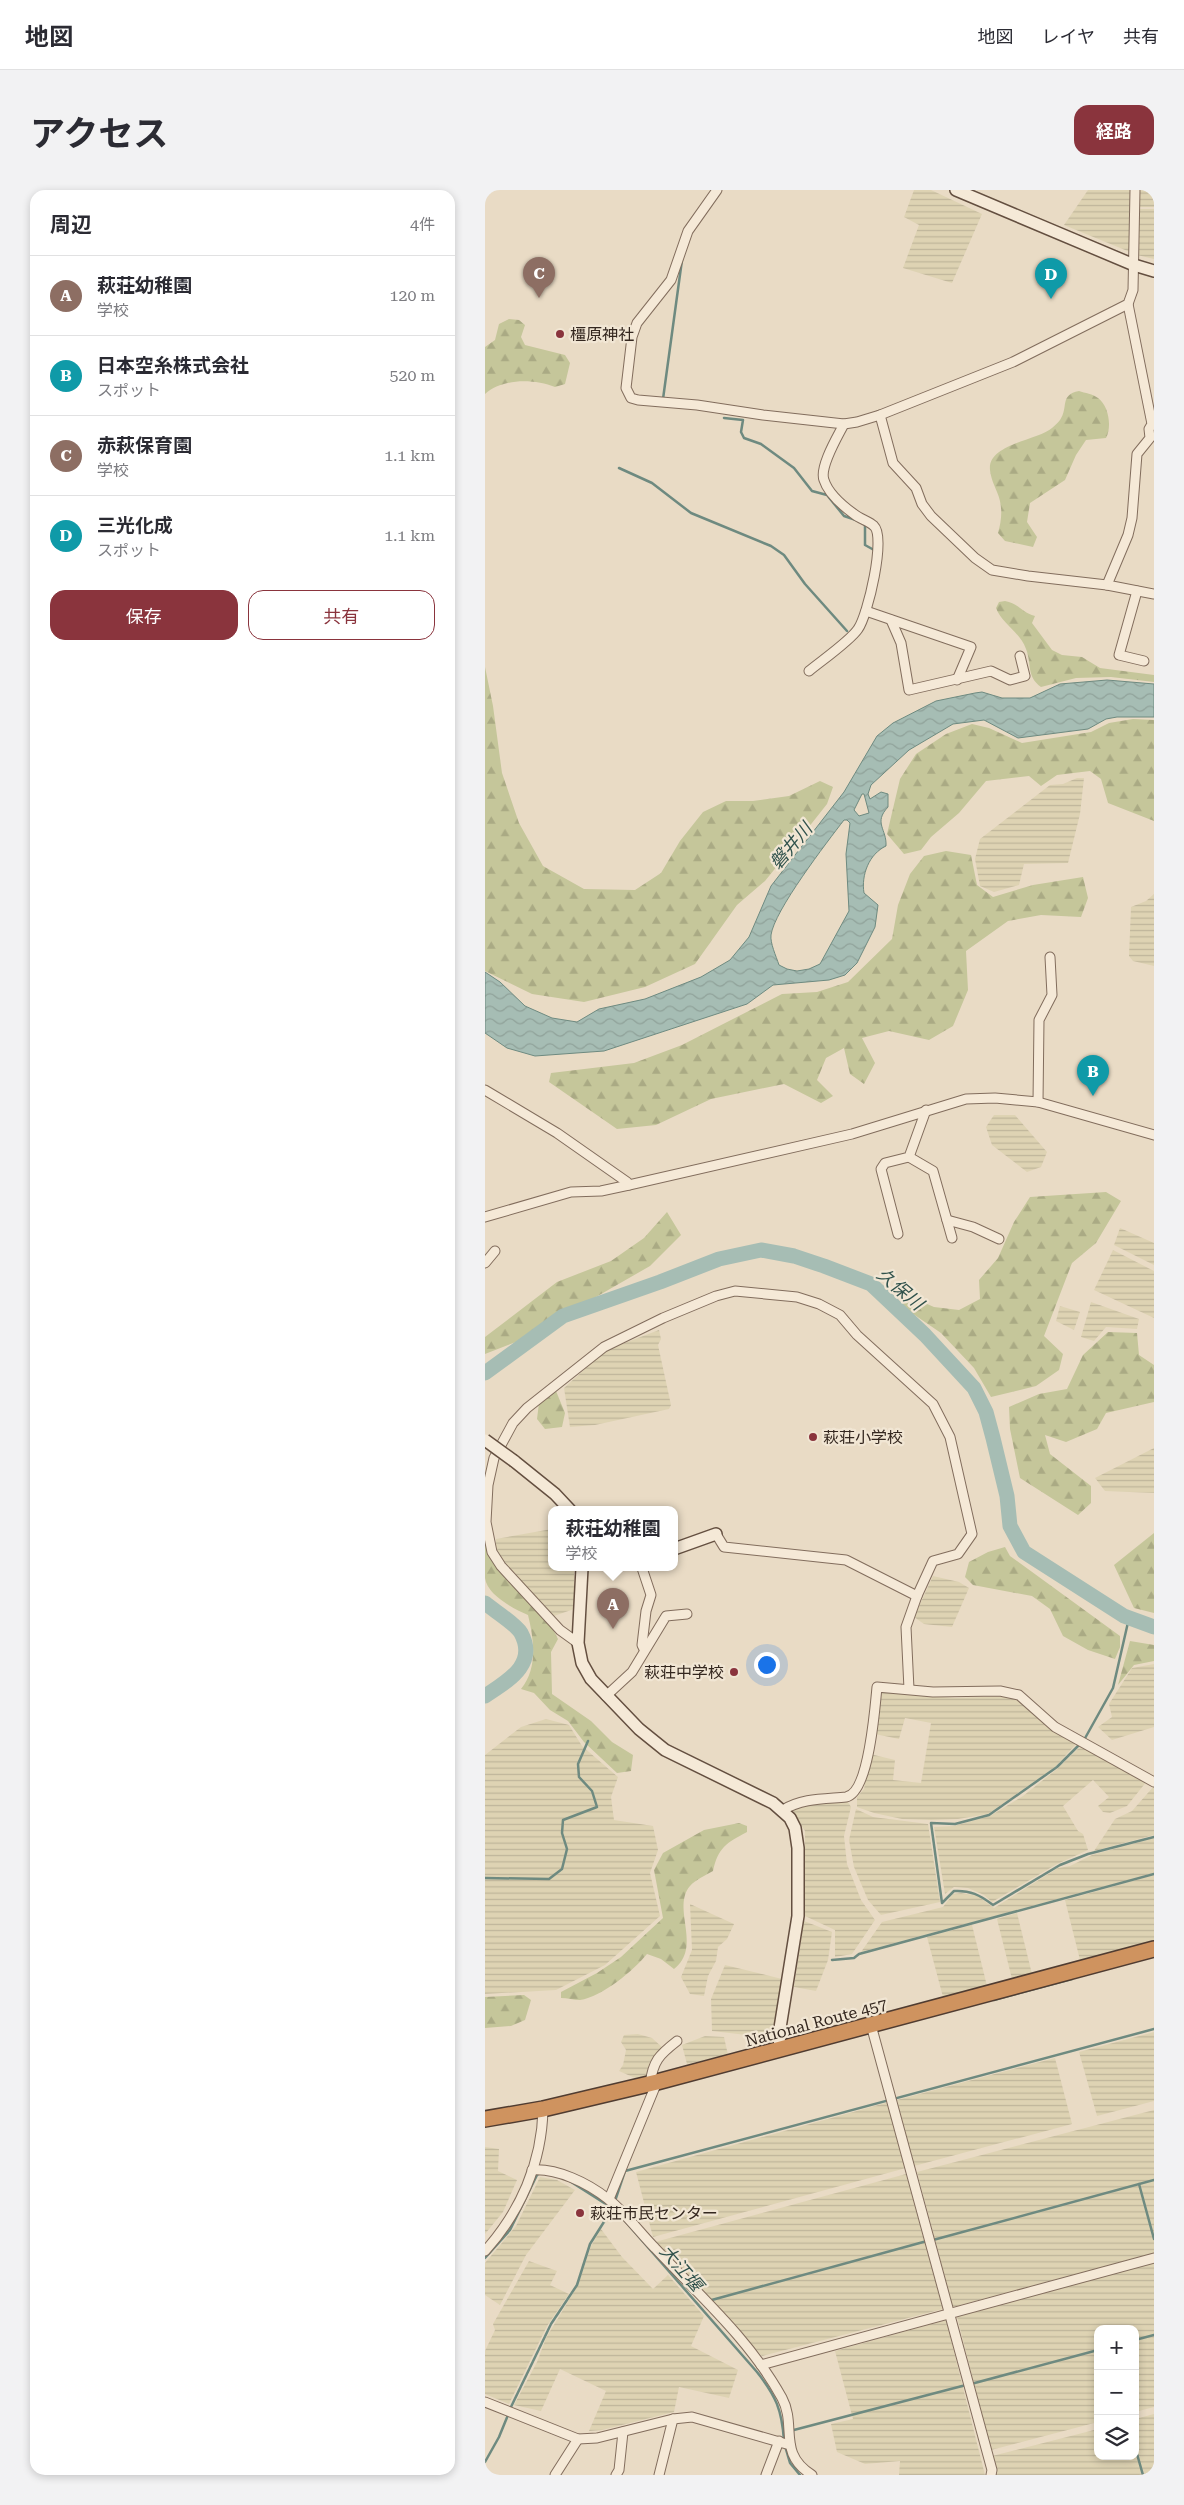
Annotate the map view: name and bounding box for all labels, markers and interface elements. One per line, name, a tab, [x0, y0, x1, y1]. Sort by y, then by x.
text: 地図	[25, 23, 73, 51]
text: 地図	[978, 26, 1014, 47]
text: レイヤ	[1042, 26, 1095, 47]
text: 共有	[1123, 26, 1159, 47]
button: 経路	[1074, 105, 1154, 155]
text: アクセス	[30, 114, 168, 155]
text: 周辺	[50, 213, 92, 237]
text: 4件	[410, 215, 435, 234]
pin: C	[523, 257, 555, 298]
pin: D	[1035, 258, 1067, 299]
text: 萩荘幼稚園	[97, 274, 192, 297]
text: A	[60, 286, 72, 305]
text: 120 m	[389, 286, 435, 305]
text: 学校	[97, 301, 129, 320]
place label: 橿原神社	[570, 325, 634, 344]
marker: 橿原神社	[554, 328, 566, 340]
text: 日本空糸株式会社	[97, 354, 249, 377]
text: B	[60, 366, 72, 385]
text: 520 m	[389, 366, 435, 385]
text: スポット	[97, 381, 161, 400]
text: 赤萩保育園	[97, 434, 192, 457]
text: C	[60, 446, 72, 465]
text: 1.1 km	[384, 446, 435, 465]
text: 学校	[97, 461, 129, 480]
text: 三光化成	[97, 514, 173, 537]
text: D	[60, 526, 72, 545]
text: 1.1 km	[384, 526, 435, 545]
text: スポット	[97, 541, 161, 560]
button: 保存	[50, 590, 238, 640]
button: 共有	[248, 590, 435, 640]
water label: 磐井川	[765, 817, 817, 873]
pin: B	[1077, 1055, 1109, 1096]
water label: 久保川	[873, 1263, 929, 1315]
place label: 萩荘小学校	[823, 1428, 903, 1447]
marker: 萩荘小学校	[807, 1431, 819, 1443]
popup	[548, 1506, 678, 1571]
text: 萩荘幼稚園	[565, 1517, 661, 1540]
text: 学校	[565, 1544, 598, 1563]
pin: A	[597, 1588, 629, 1629]
your location	[754, 1652, 780, 1678]
place label: 萩荘中学校	[644, 1663, 724, 1682]
marker: 萩荘中学校	[728, 1666, 740, 1678]
street label: National Route 457	[743, 1994, 889, 2051]
place label: 萩荘市民センター	[590, 2204, 718, 2223]
marker: 萩荘市民センター	[574, 2207, 586, 2219]
water label: 大江堰	[656, 2240, 709, 2297]
map controls	[1094, 2325, 1139, 2460]
button: +	[1094, 2325, 1139, 2370]
button: −	[1094, 2370, 1139, 2415]
button: layers	[1094, 2415, 1139, 2460]

